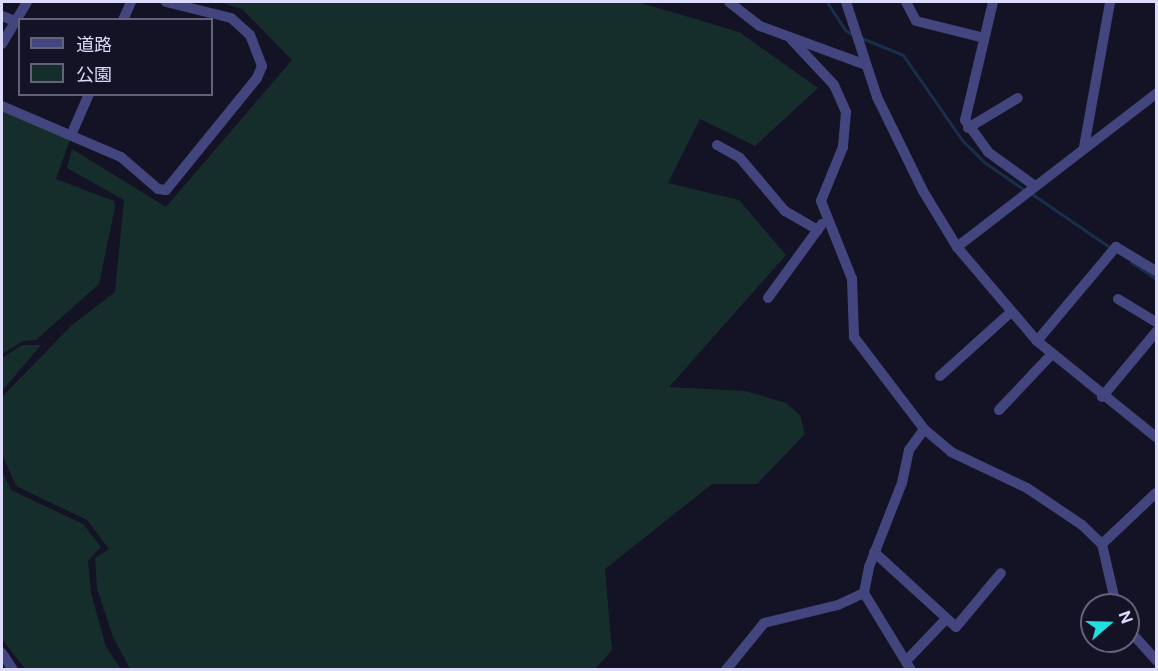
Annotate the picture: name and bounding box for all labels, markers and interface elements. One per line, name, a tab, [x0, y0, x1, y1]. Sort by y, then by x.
legend	[18, 18, 213, 96]
text: 道路	[76, 34, 112, 55]
text: 公園	[76, 64, 112, 85]
north arrow	[1080, 593, 1140, 653]
text: N	[1114, 608, 1137, 626]

